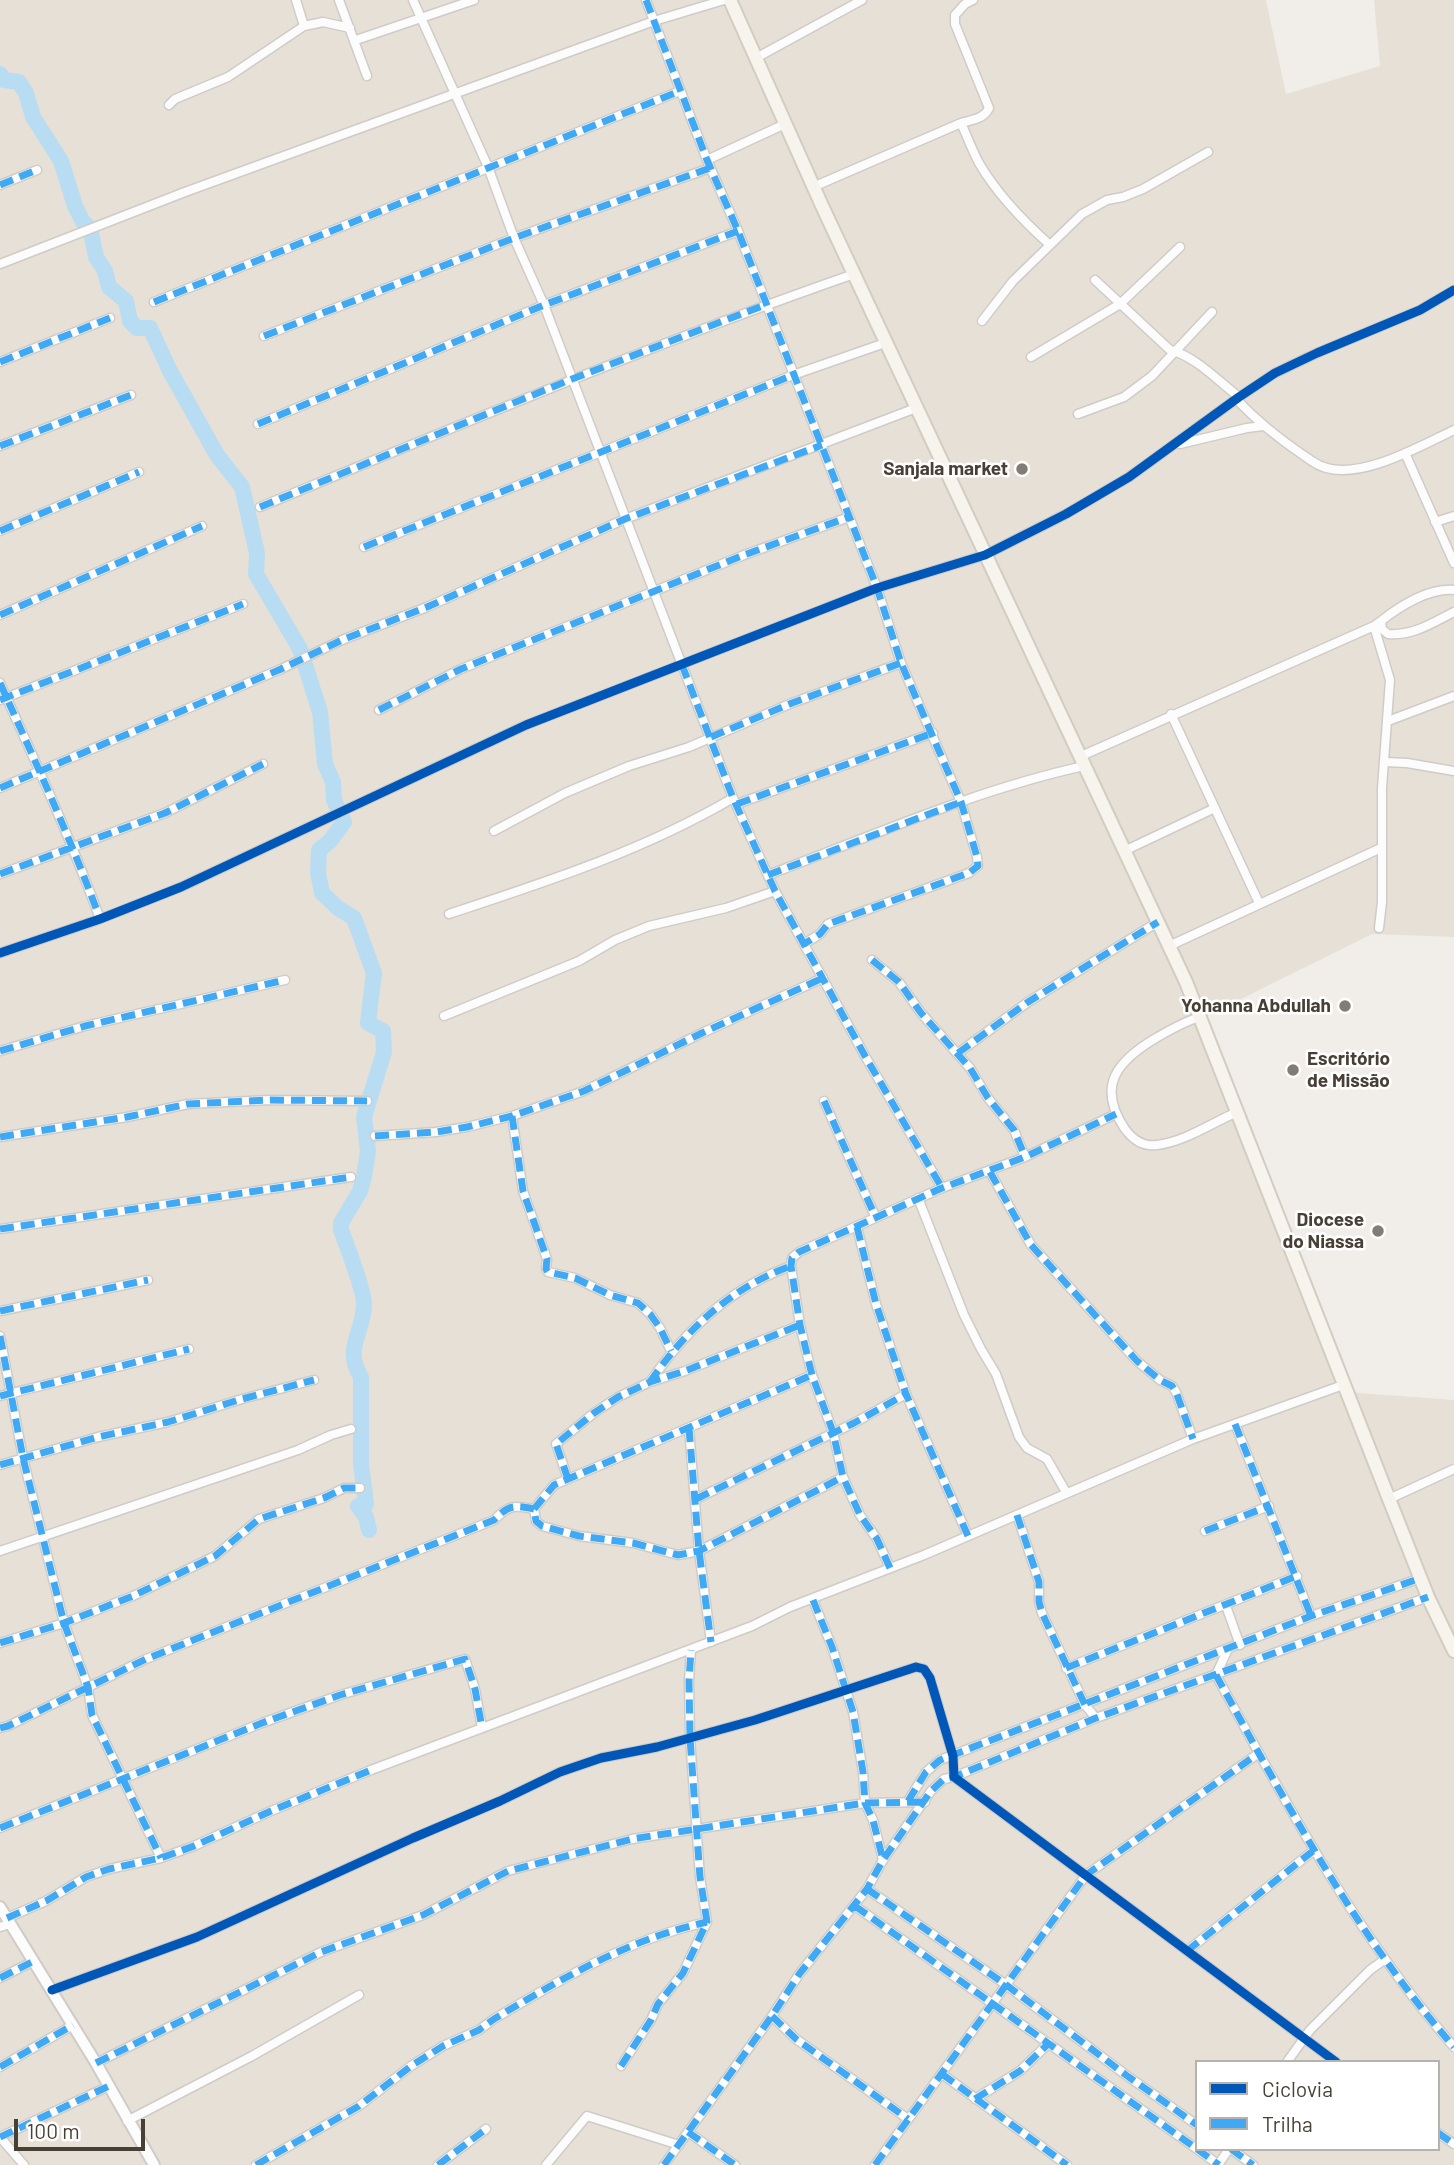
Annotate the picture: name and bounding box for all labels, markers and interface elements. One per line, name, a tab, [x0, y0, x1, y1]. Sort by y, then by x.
place label: Sanjala market	[883, 458, 1008, 480]
marker: Sanjala market	[1014, 461, 1030, 477]
place label: Yohanna Abdullah	[1181, 995, 1331, 1017]
marker: Yohanna Abdullah	[1337, 998, 1353, 1014]
place label: Escritório de Missão	[1307, 1048, 1390, 1092]
marker: Escritório de Missão	[1285, 1062, 1301, 1078]
place label: Diocese do Niassa	[1282, 1209, 1364, 1253]
marker: Diocese do Niassa	[1370, 1223, 1386, 1239]
legend	[1195, 2060, 1440, 2151]
text: Ciclovia	[1262, 2076, 1333, 2101]
scale bar	[18, 2106, 149, 2150]
text: Trilha	[1262, 2111, 1313, 2136]
text: 100 m	[27, 2118, 80, 2143]

